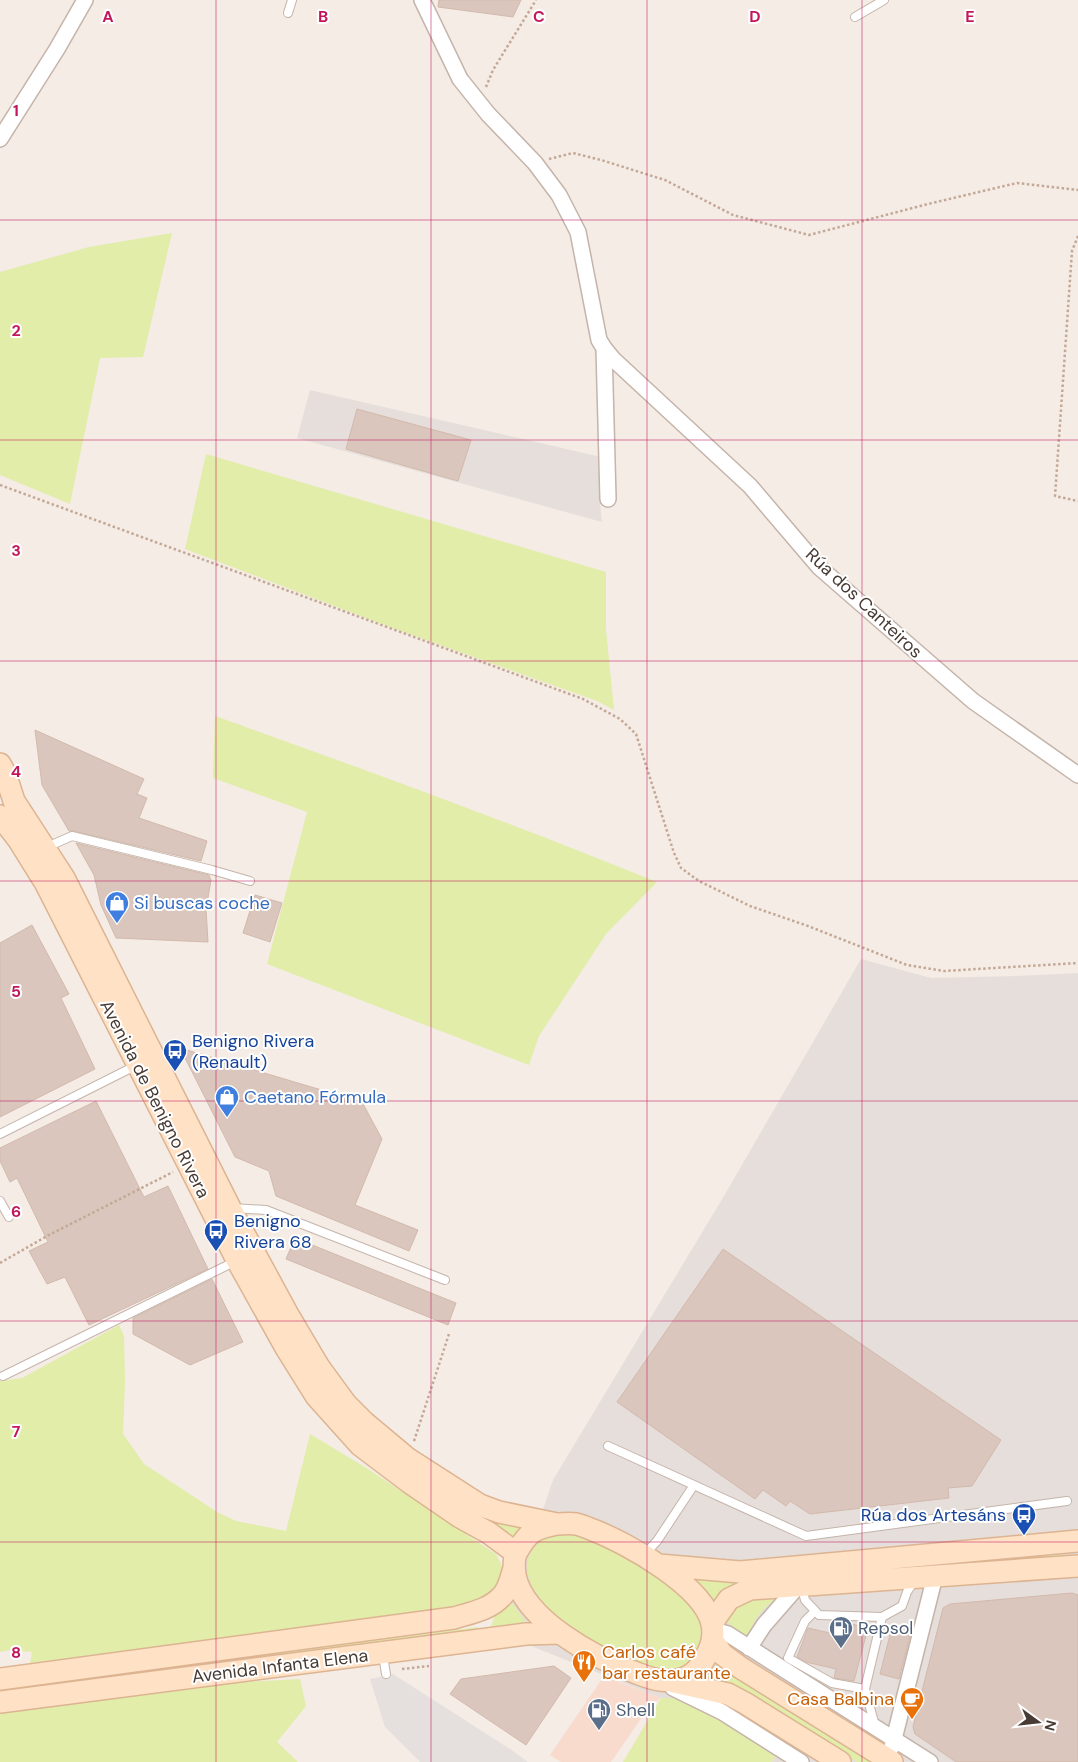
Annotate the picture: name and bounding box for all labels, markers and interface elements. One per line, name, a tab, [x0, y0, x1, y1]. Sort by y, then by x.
text: A	[102, 6, 114, 27]
text: B	[318, 6, 328, 27]
text: C	[533, 6, 545, 27]
text: D	[749, 6, 761, 27]
text: E	[965, 6, 975, 27]
text: 1	[13, 100, 19, 121]
text: 2	[11, 320, 21, 341]
text: 3	[11, 540, 21, 561]
street label: Rúa dos Canteiros	[800, 542, 928, 664]
text: 4	[11, 761, 21, 782]
shop icon: Si buscas coche	[104, 890, 130, 924]
place label: Si buscas coche	[134, 891, 270, 915]
text: 5	[11, 981, 21, 1002]
street label: Avenida de Benigno Rivera	[95, 996, 215, 1202]
place label: Benigno Rivera (Renault)	[192, 1029, 314, 1074]
bus stop icon: Benigno Rivera (Renault)	[162, 1038, 188, 1072]
shop icon: Caetano Fórmula	[214, 1084, 240, 1118]
place label: Caetano Fórmula	[244, 1085, 386, 1109]
text: 6	[11, 1201, 21, 1222]
place label: Benigno Rivera 68	[234, 1209, 312, 1254]
bus stop icon: Benigno Rivera 68	[203, 1218, 229, 1252]
text: 7	[12, 1421, 21, 1442]
bus stop icon: Rúa dos Artesáns	[1011, 1502, 1037, 1536]
place label: Rúa dos Artesáns	[861, 1503, 1006, 1527]
fuel station icon: Repsol	[828, 1615, 854, 1649]
place label: Repsol	[858, 1616, 913, 1640]
place label: Carlos café bar restaurante	[602, 1640, 731, 1685]
text: 8	[11, 1642, 21, 1663]
street label: Avenida Infanta Elena	[190, 1643, 370, 1689]
restaurant icon: Carlos café bar restaurante	[571, 1649, 597, 1683]
cafe icon: Casa Balbina	[899, 1686, 925, 1720]
place label: Casa Balbina	[787, 1687, 894, 1711]
fuel station icon: Shell	[586, 1697, 612, 1731]
north arrow	[1013, 1697, 1063, 1747]
place label: Shell	[616, 1698, 655, 1722]
text: N	[1041, 1718, 1061, 1733]

